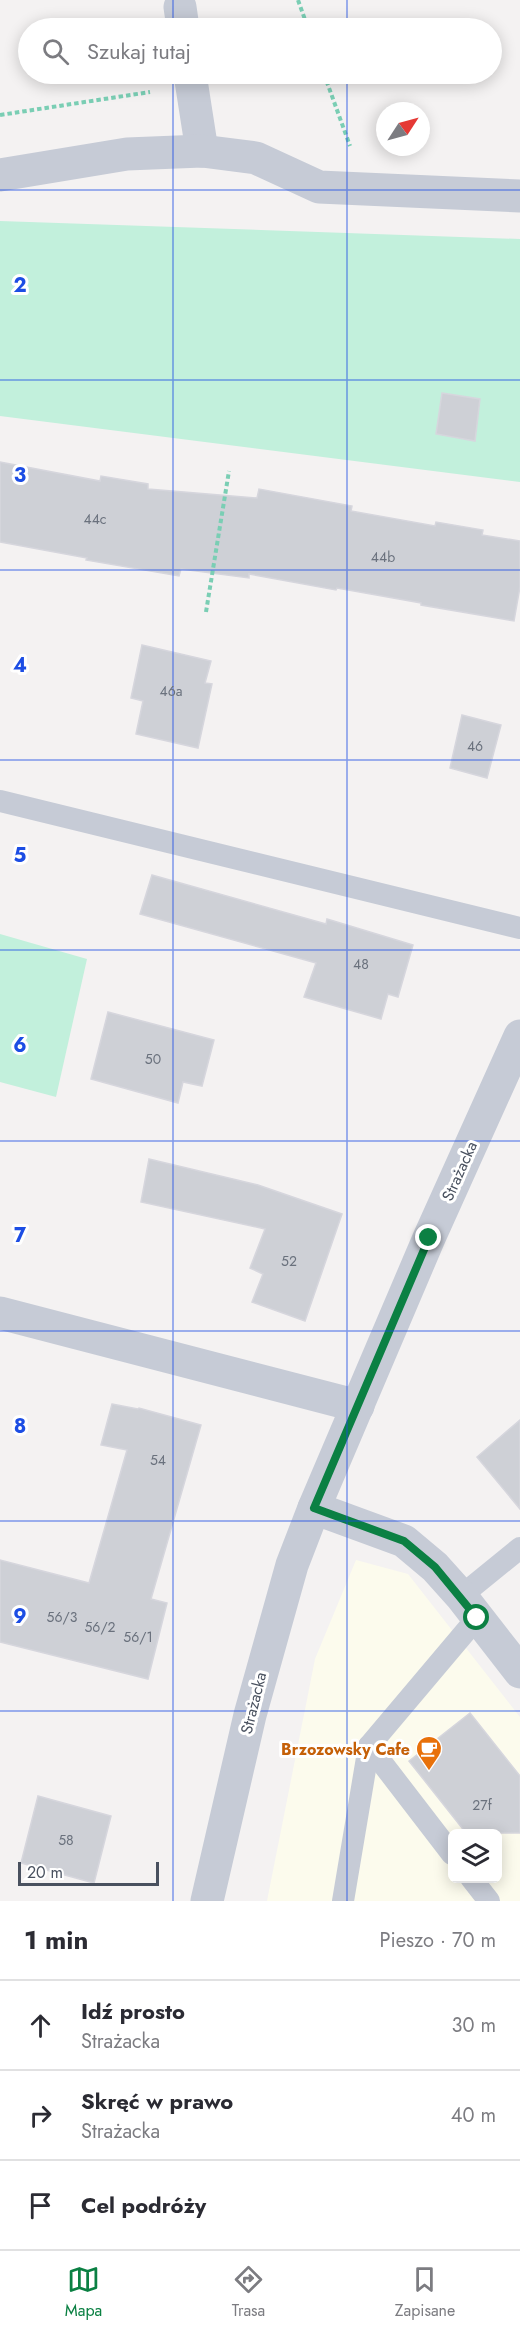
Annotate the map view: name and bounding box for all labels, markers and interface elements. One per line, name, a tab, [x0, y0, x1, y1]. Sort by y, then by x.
search box	[18, 18, 502, 84]
icon: search	[39, 35, 72, 68]
text: Szukaj tutaj	[87, 35, 191, 67]
north arrow	[376, 102, 430, 156]
text: 2	[13, 271, 27, 300]
text: 3	[14, 461, 26, 490]
house number: 44c	[83, 509, 107, 529]
house number: 44b	[371, 547, 395, 567]
text: 4	[13, 651, 27, 680]
house number: 46a	[160, 681, 182, 701]
house number: 46	[467, 736, 483, 756]
text: 5	[14, 841, 27, 870]
house number: 48	[353, 954, 369, 974]
text: 6	[13, 1031, 27, 1060]
house number: 50	[145, 1049, 161, 1069]
street label: Strażacka	[436, 1138, 483, 1205]
text: 7	[14, 1221, 27, 1250]
route end	[415, 1224, 441, 1250]
house number: 52	[281, 1251, 297, 1271]
text: 8	[14, 1412, 26, 1441]
house number: 54	[150, 1450, 166, 1470]
text: 9	[13, 1602, 27, 1631]
route start	[463, 1604, 489, 1630]
house number: 56/3	[47, 1607, 78, 1627]
house number: 56/2	[84, 1617, 116, 1637]
house number: 56/1	[123, 1627, 153, 1647]
street label: Strażacka	[235, 1670, 272, 1737]
cafe icon: Brzozowsky Cafe	[414, 1734, 444, 1772]
place label: Brzozowsky Cafe	[281, 1738, 410, 1761]
house number: 27f	[472, 1795, 493, 1815]
map controls	[448, 1829, 502, 1883]
button: layers	[448, 1829, 502, 1883]
house number: 58	[58, 1830, 74, 1850]
scale bar	[18, 1859, 159, 1886]
text: 20 m	[27, 1861, 63, 1884]
text: 1 min	[24, 1921, 88, 1959]
text: Pieszo · 70 m	[380, 1926, 496, 1955]
text: Idź prosto	[81, 1995, 185, 2027]
icon: ahead	[24, 2009, 57, 2042]
text: 30 m	[451, 2011, 496, 2040]
text: Strażacka	[81, 2027, 160, 2056]
text: Skręć w prawo	[81, 2085, 233, 2117]
icon: right	[24, 2099, 57, 2132]
text: 40 m	[451, 2101, 496, 2130]
text: Strażacka	[81, 2117, 160, 2146]
icon: arrive	[24, 2189, 57, 2222]
text: Cel podróży	[81, 2189, 206, 2221]
tab: Mapa	[65, 2263, 102, 2322]
tab: Trasa	[232, 2263, 265, 2322]
tab: Zapisane	[395, 2263, 455, 2322]

